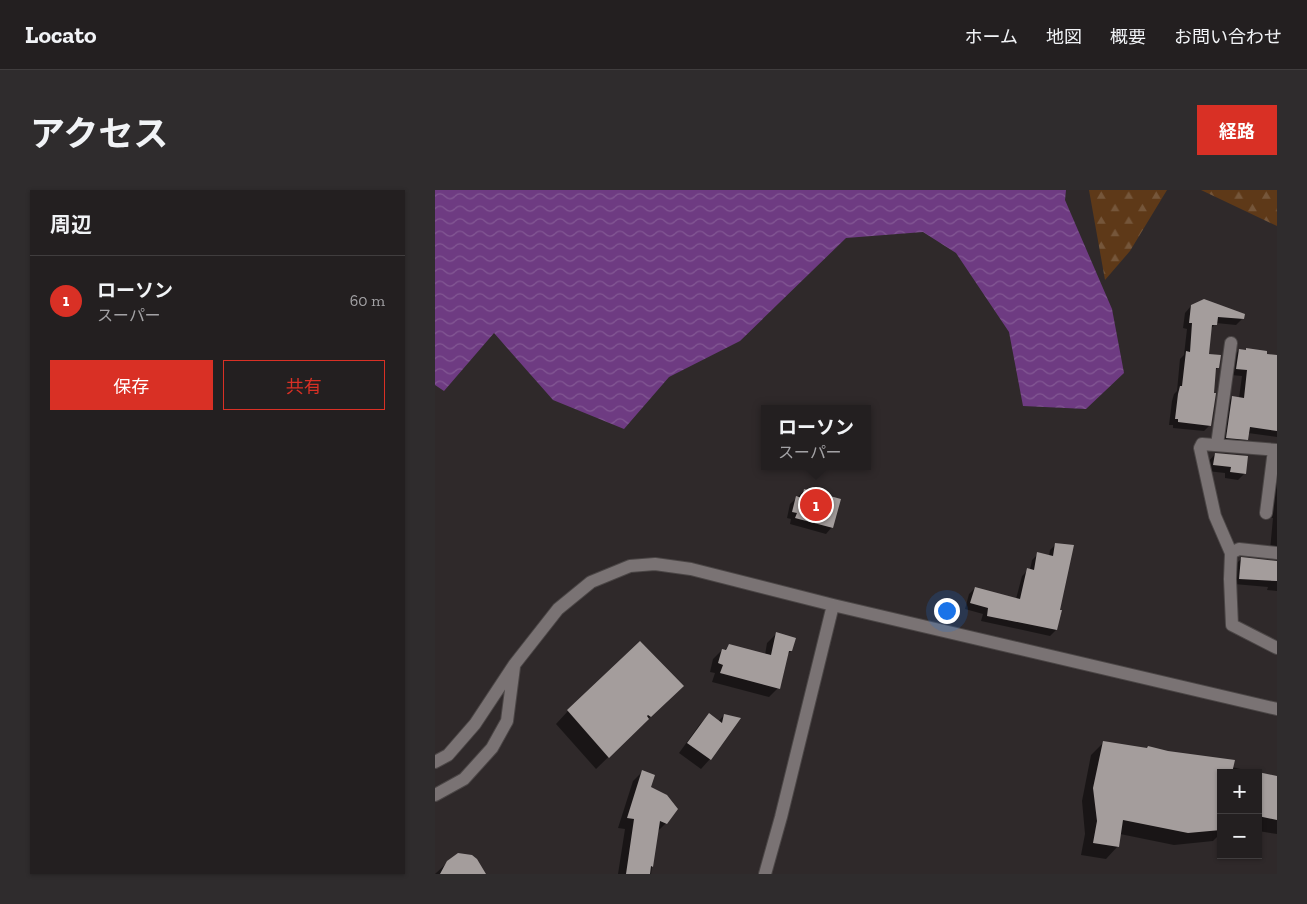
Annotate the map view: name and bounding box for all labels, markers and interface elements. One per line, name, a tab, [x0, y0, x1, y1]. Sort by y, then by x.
text: Locato	[25, 20, 97, 49]
text: ホーム	[965, 26, 1018, 48]
text: 地図	[1046, 26, 1082, 48]
text: 概要	[1110, 26, 1146, 48]
text: お問い合わせ	[1174, 26, 1282, 48]
button: 経路	[1197, 105, 1277, 155]
text: アクセス	[30, 113, 168, 155]
text: 周辺	[50, 212, 92, 237]
text: ローソン	[97, 279, 173, 302]
text: 1	[63, 291, 69, 310]
text: 60 m	[350, 291, 385, 310]
text: スーパー	[97, 306, 161, 325]
button: 保存	[50, 360, 213, 410]
button: 共有	[223, 360, 385, 410]
popup	[761, 405, 871, 470]
text: ローソン	[778, 416, 854, 439]
text: スーパー	[778, 443, 842, 462]
pin: 1	[800, 486, 832, 524]
your location	[934, 598, 960, 624]
map controls	[1217, 769, 1262, 859]
button: +	[1217, 769, 1262, 814]
button: −	[1217, 814, 1262, 859]

